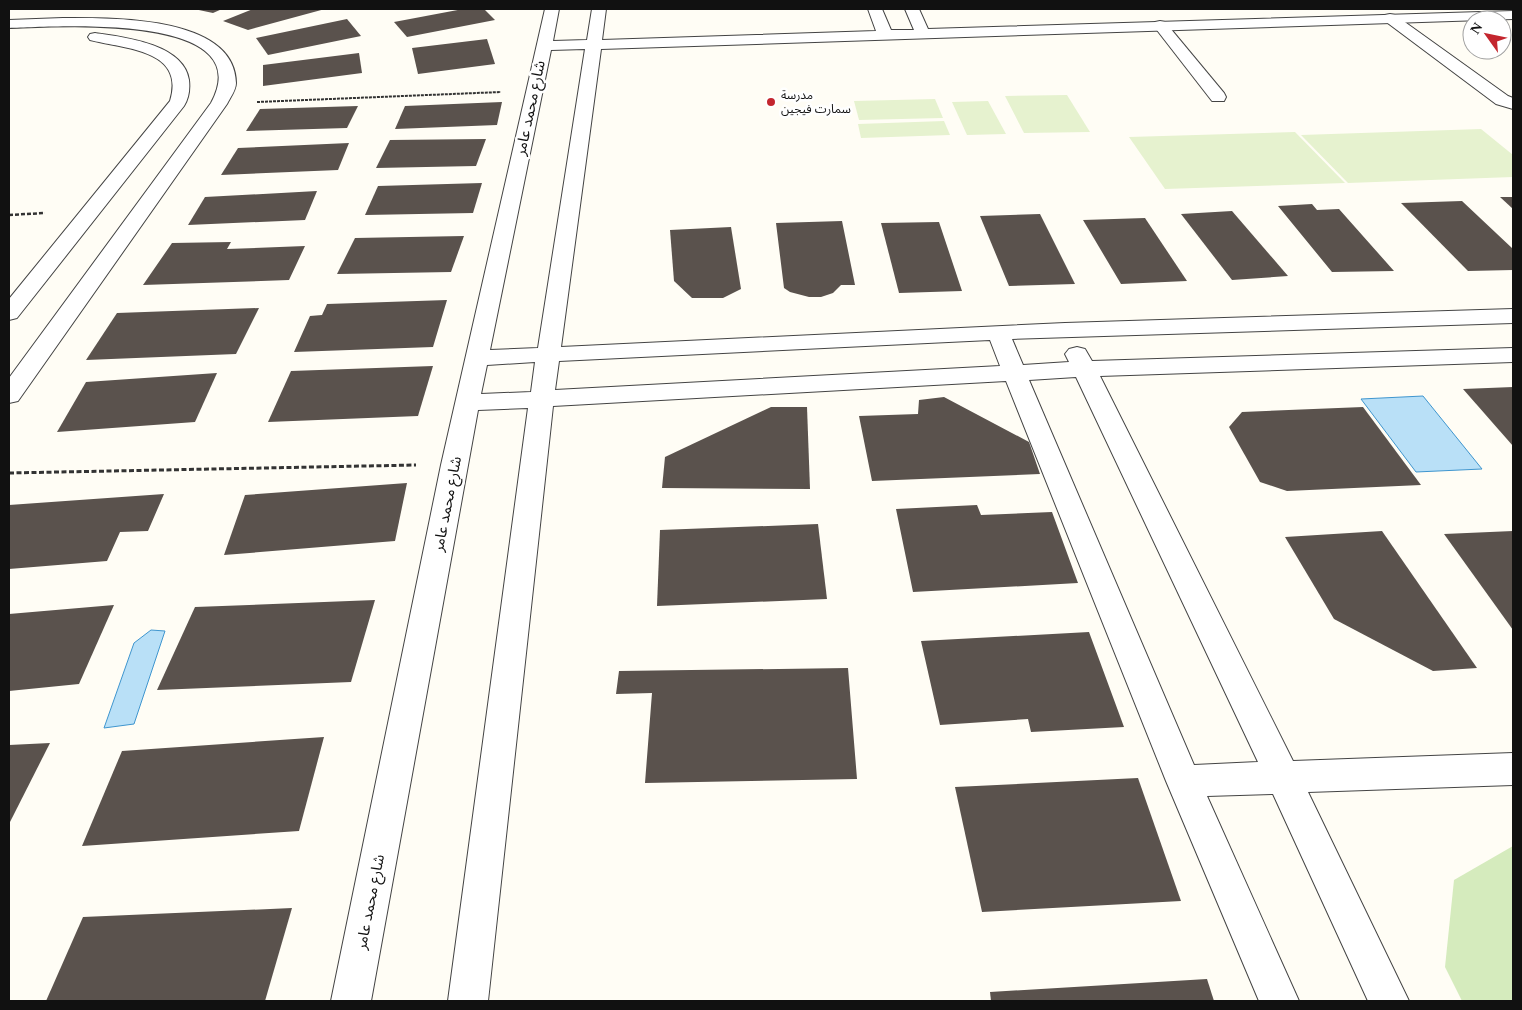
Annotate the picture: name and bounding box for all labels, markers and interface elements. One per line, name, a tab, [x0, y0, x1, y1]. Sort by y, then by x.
north arrow	[1462, 10, 1512, 60]
text: N	[1467, 20, 1486, 37]
street label: شارع محمد عامر	[512, 59, 552, 159]
place label: مدرسة سمارت فيجين	[781, 88, 851, 116]
marker: مدرسة سمارت فيجين	[765, 96, 777, 108]
street label: شارع محمد عامر	[430, 455, 468, 555]
street label: شارع محمد عامر	[353, 853, 391, 953]

